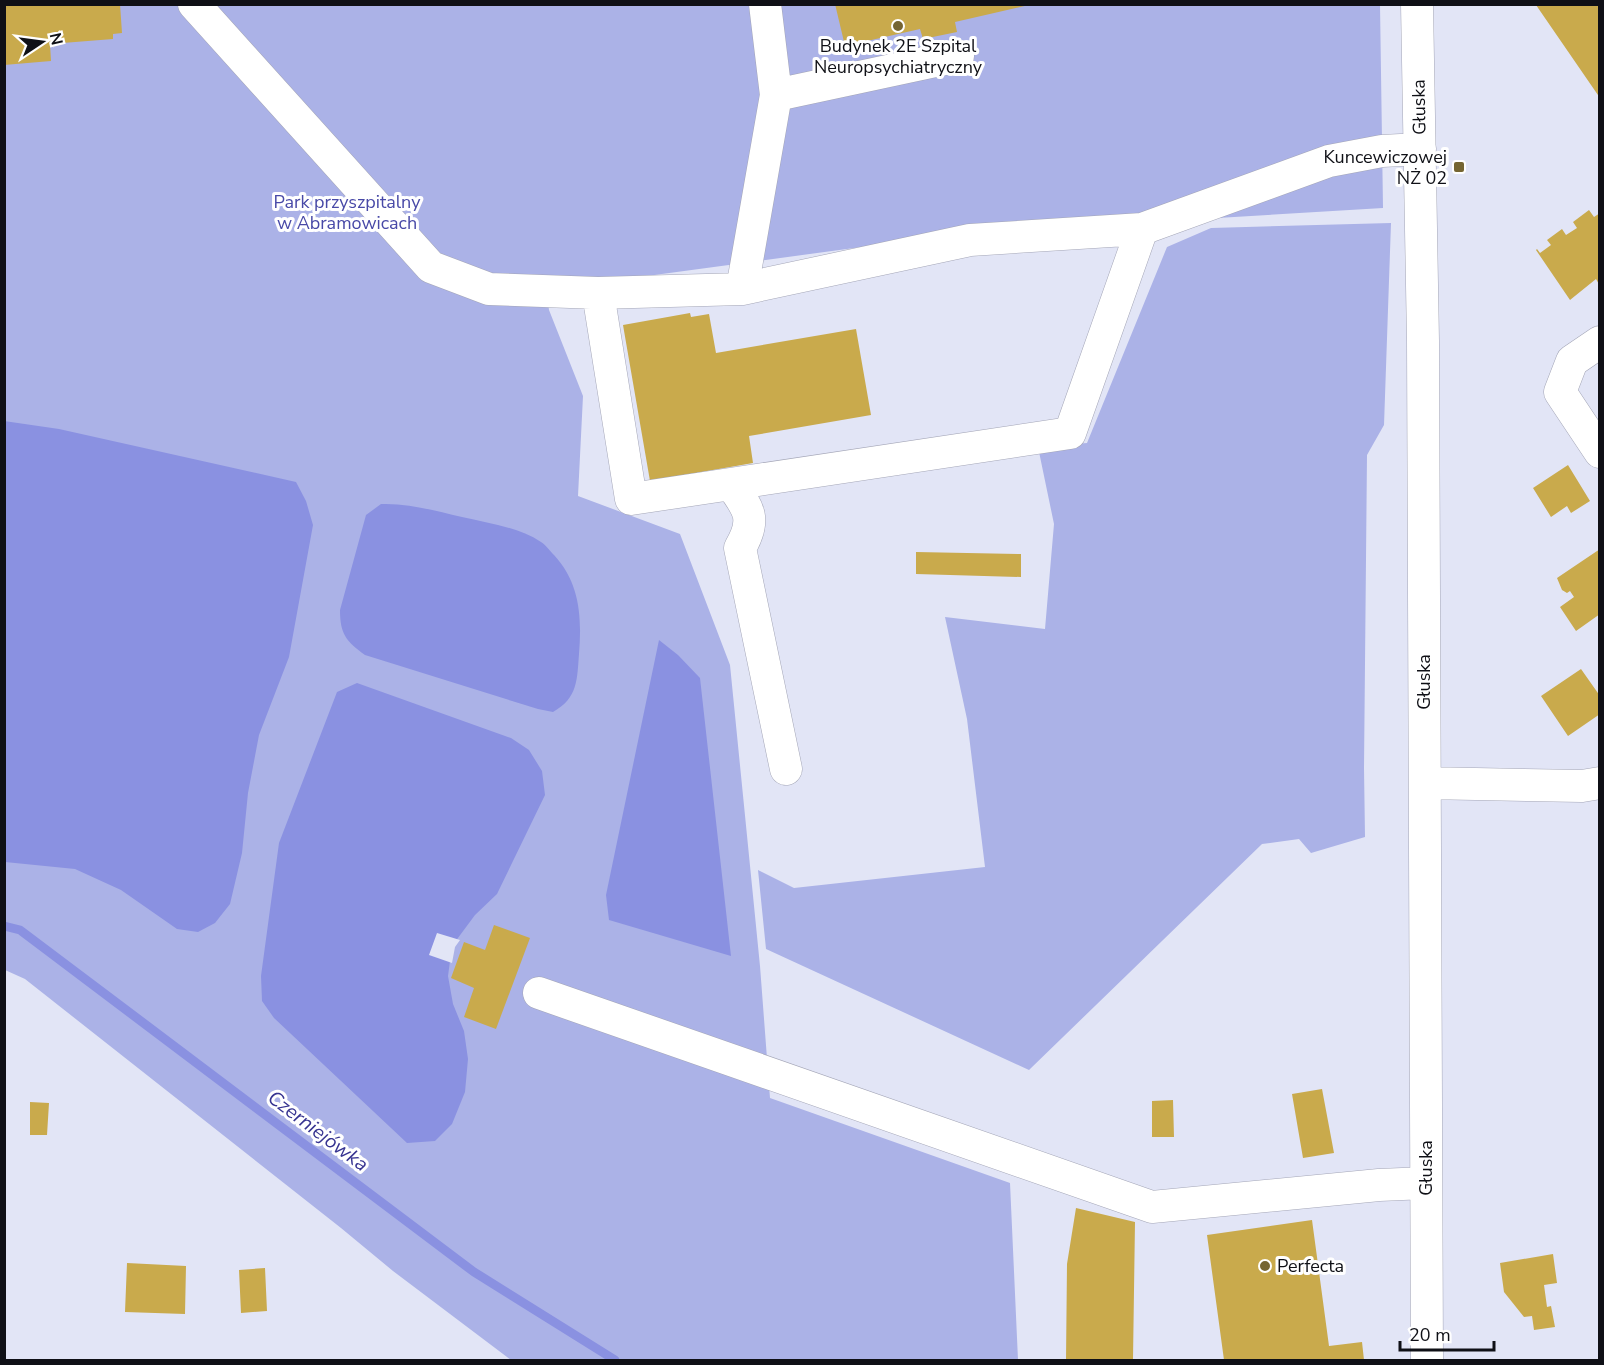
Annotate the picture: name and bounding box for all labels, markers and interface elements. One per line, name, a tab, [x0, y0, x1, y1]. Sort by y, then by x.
north arrow	[12, 12, 72, 72]
marker: Budynek 2E Szpital Neuropsychiatryczny	[891, 19, 905, 33]
text: N	[44, 31, 68, 47]
place label: Budynek 2E Szpital Neuropsychiatryczny	[814, 34, 983, 79]
street label: Głuska	[1407, 79, 1431, 135]
place label: Kuncewiczowej NŻ 02	[1323, 145, 1447, 190]
marker: Kuncewiczowej NŻ 02	[1452, 160, 1466, 174]
park label: Park przyszpitalny w Abramowicach	[274, 190, 421, 235]
street label: Głuska	[1412, 654, 1436, 710]
water label: Czerniejówka	[262, 1084, 374, 1178]
street label: Głuska	[1414, 1140, 1438, 1196]
place label: Perfecta	[1277, 1254, 1344, 1278]
marker: Perfecta	[1258, 1259, 1272, 1273]
scale bar	[1400, 1314, 1494, 1352]
text: 20 m	[1409, 1323, 1451, 1347]

